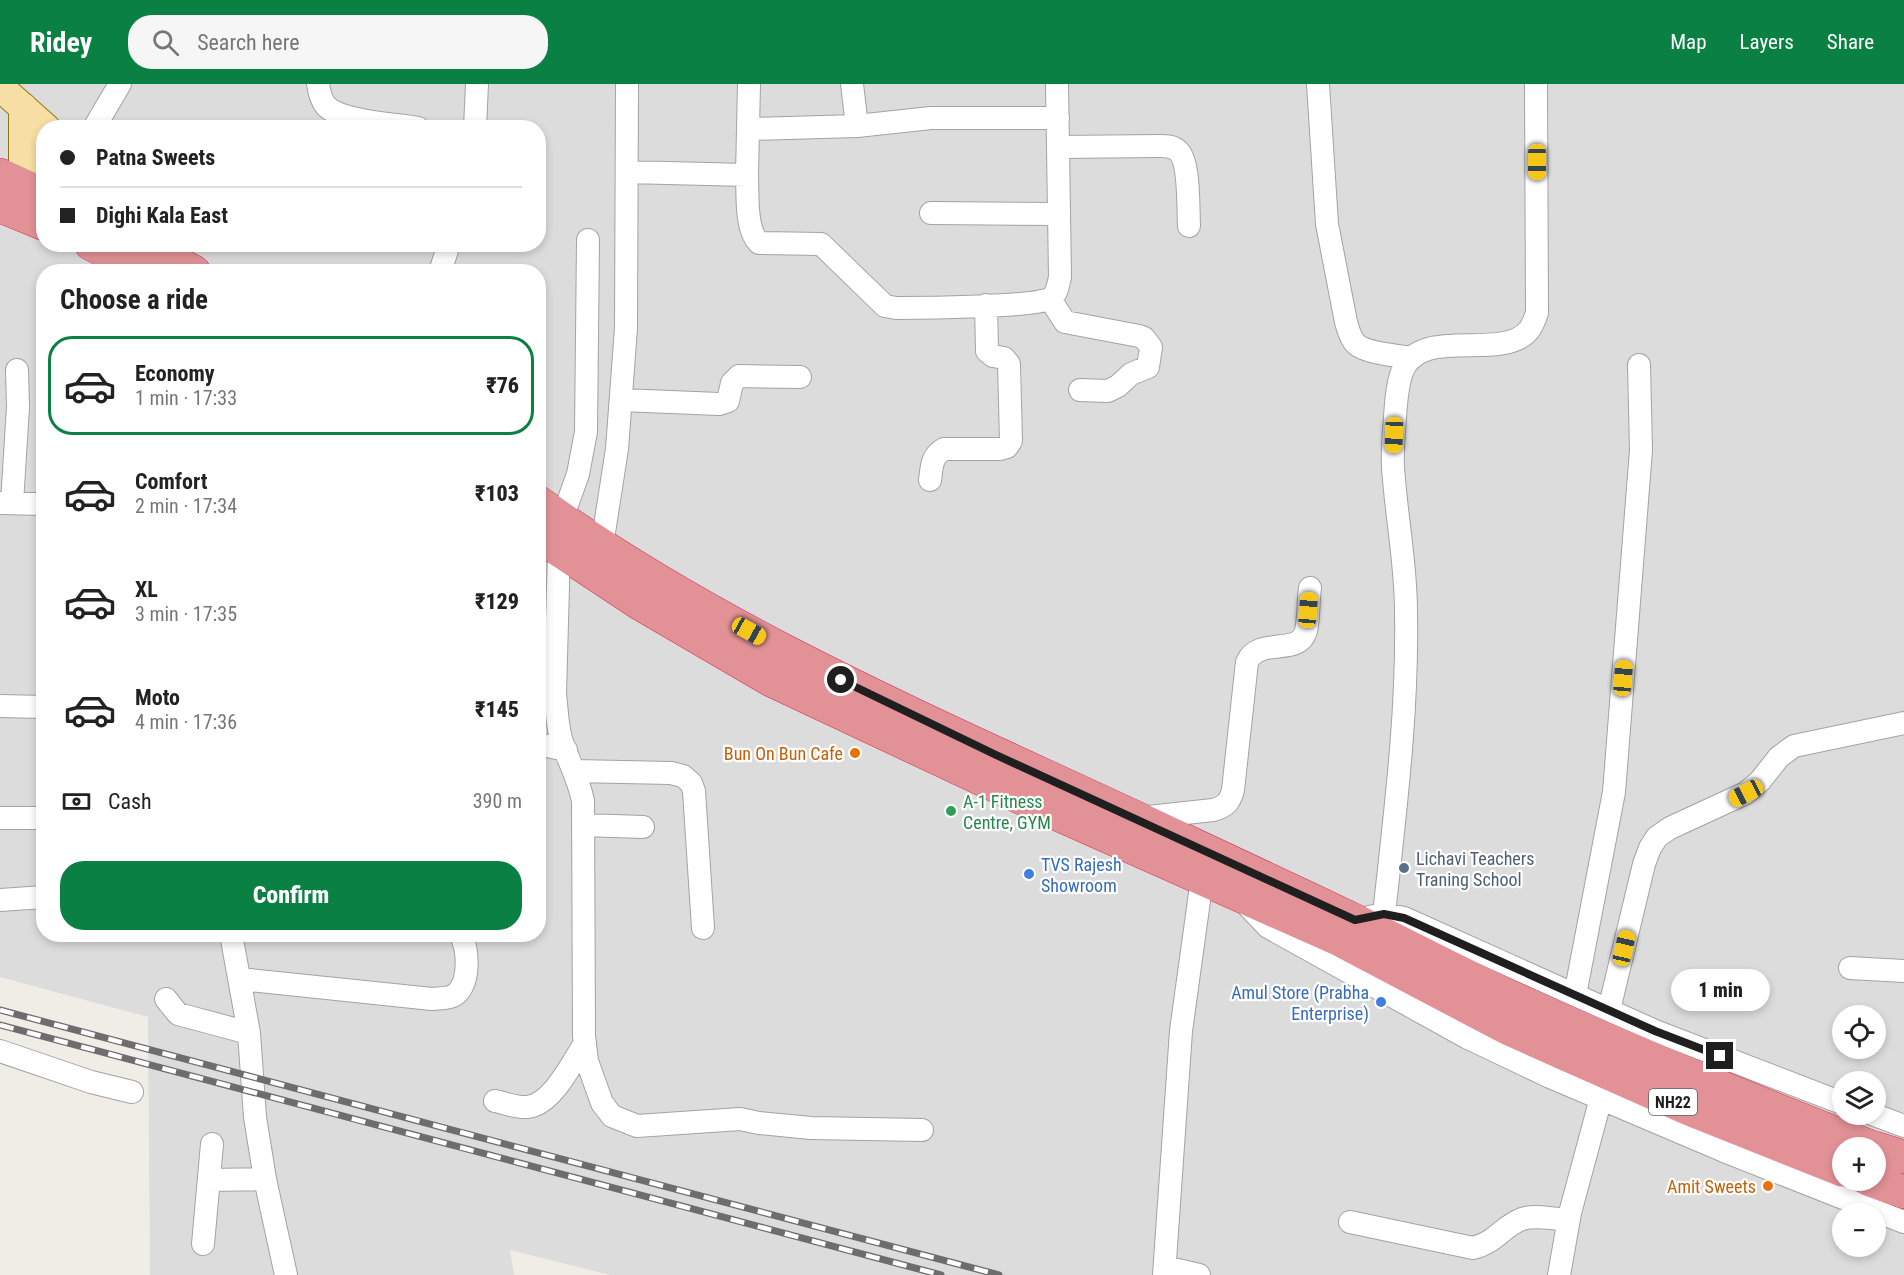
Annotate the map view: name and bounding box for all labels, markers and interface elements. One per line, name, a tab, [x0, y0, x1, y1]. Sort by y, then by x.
search box	[128, 15, 548, 69]
text: Ridey	[30, 26, 92, 59]
icon: search	[149, 26, 182, 59]
text: Search here	[197, 30, 299, 55]
text: Map	[1670, 30, 1707, 54]
text: Layers	[1740, 30, 1794, 54]
text: Share	[1827, 30, 1874, 54]
car	[1528, 144, 1546, 180]
text: Patna Sweets	[96, 145, 215, 170]
text: Dighi Kala East	[96, 203, 228, 228]
text: Choose a ride	[60, 284, 208, 316]
icon: car	[63, 359, 117, 413]
text: Economy	[135, 361, 215, 386]
text: ₹76	[486, 373, 519, 398]
text: 1 min · 17:33	[135, 386, 237, 410]
car	[1384, 417, 1404, 453]
icon: car	[63, 467, 117, 521]
text: Comfort	[135, 469, 208, 494]
text: ₹103	[475, 481, 519, 506]
text: 2 min · 17:34	[135, 494, 237, 518]
icon: car	[63, 575, 117, 629]
text: XL	[135, 577, 158, 602]
text: ₹129	[475, 589, 519, 614]
car	[1297, 591, 1319, 629]
text: 3 min · 17:35	[135, 602, 237, 626]
car	[729, 614, 769, 648]
car	[1612, 659, 1634, 697]
route start	[827, 666, 854, 693]
icon: car	[63, 683, 117, 737]
text: Moto	[135, 685, 180, 710]
text: ₹145	[475, 697, 519, 722]
text: 4 min · 17:36	[135, 710, 237, 734]
place label: Bun On Bun Cafe	[724, 743, 843, 764]
marker: Bun On Bun Cafe	[848, 746, 862, 760]
car	[1726, 777, 1766, 809]
icon: cash	[60, 785, 93, 818]
text: Cash	[108, 789, 152, 814]
text: 390 m	[473, 789, 522, 813]
place label: A-1 Fitness Centre, GYM	[963, 791, 1051, 833]
marker: A-1 Fitness Centre, GYM	[944, 804, 958, 818]
place label: Lichavi Teachers Traning School	[1416, 848, 1535, 890]
place label: TVS Rajesh Showroom	[1041, 854, 1122, 896]
button: Confirm	[60, 861, 522, 930]
marker: Lichavi Teachers Traning School	[1397, 861, 1411, 875]
marker: TVS Rajesh Showroom	[1022, 867, 1036, 881]
car	[1611, 928, 1637, 968]
callout: 1 min	[1670, 969, 1770, 1011]
text: 1 min	[1698, 978, 1743, 1002]
place label: Amul Store (Prabha Enterprise)	[1231, 982, 1369, 1025]
marker: Amul Store (Prabha Enterprise)	[1374, 995, 1388, 1009]
map controls	[1832, 1005, 1886, 1257]
button: locate	[1832, 1005, 1886, 1059]
route end	[1706, 1042, 1733, 1069]
button: layers	[1832, 1071, 1886, 1125]
road number: NH22	[1649, 1089, 1697, 1115]
button: +	[1832, 1137, 1886, 1191]
place label: Amit Sweets	[1667, 1176, 1756, 1197]
marker: Amit Sweets	[1761, 1179, 1775, 1193]
button: −	[1832, 1203, 1886, 1257]

